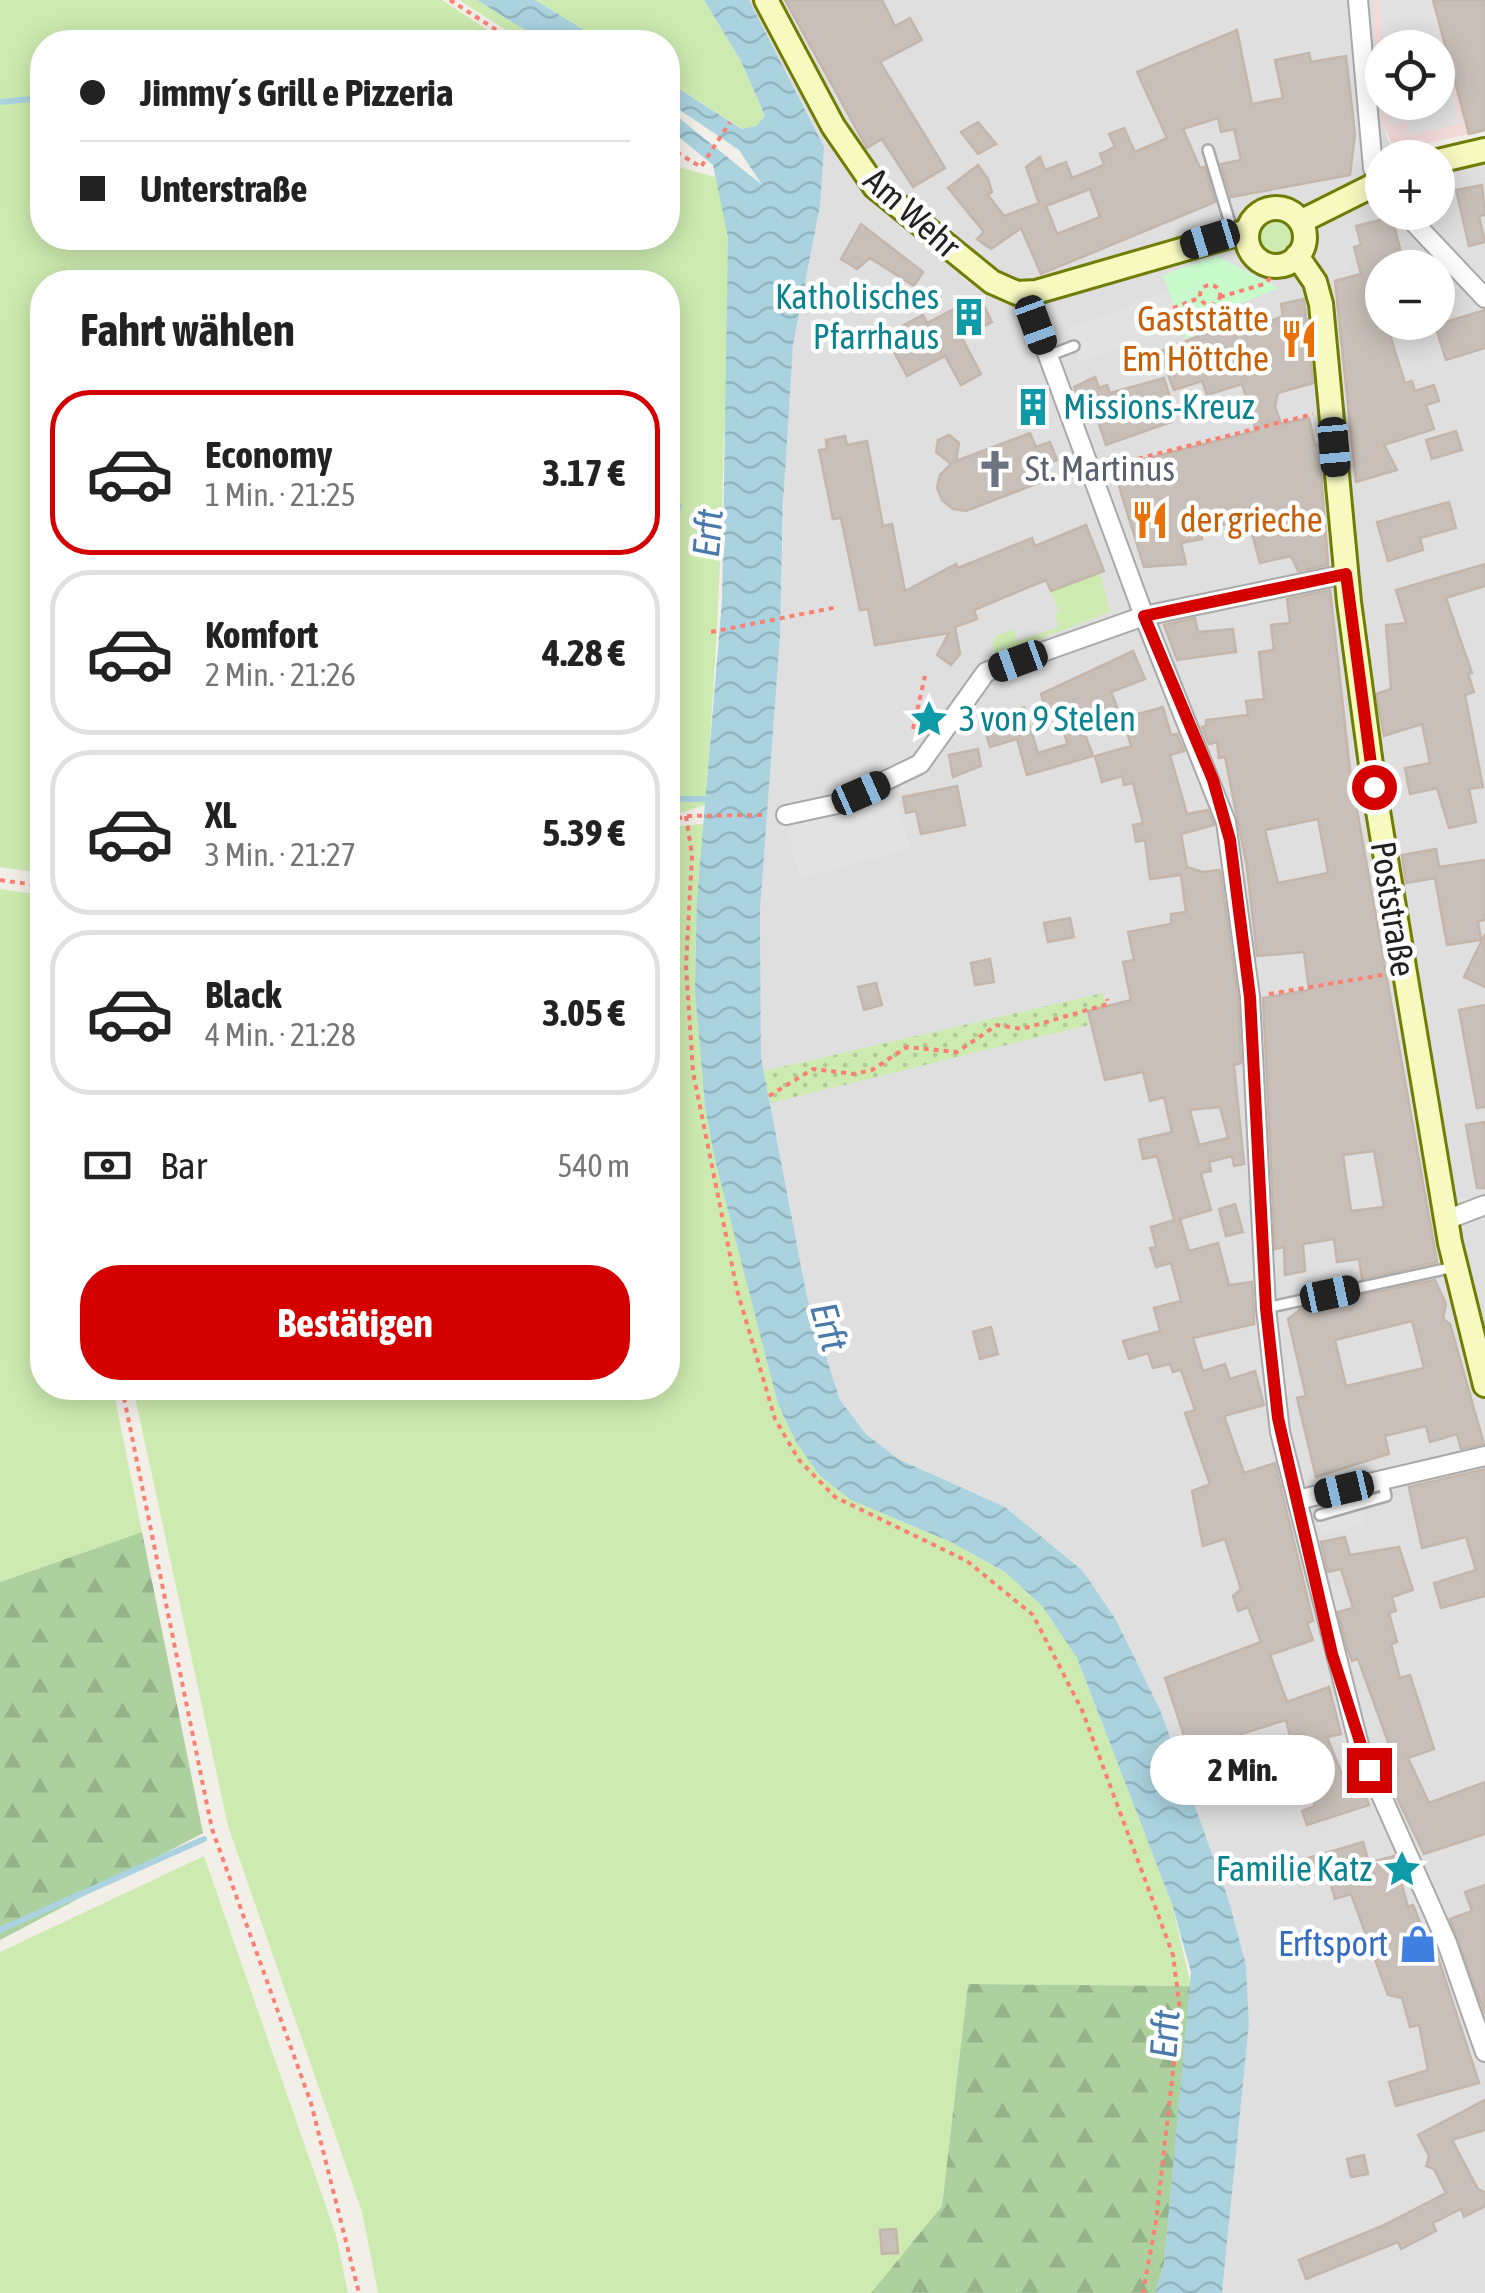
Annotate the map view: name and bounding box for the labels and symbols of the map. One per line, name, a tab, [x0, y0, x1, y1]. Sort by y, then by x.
street label: Am Wehr	[857, 159, 969, 266]
car	[1177, 216, 1243, 262]
place label: Katholisches Pfarrhaus	[775, 276, 939, 356]
car	[1012, 292, 1060, 358]
building icon: Katholisches Pfarrhaus	[948, 296, 990, 338]
place label: Gaststätte Em Höttche	[1122, 298, 1269, 378]
restaurant icon: Gaststätte Em Höttche	[1278, 318, 1320, 360]
building icon: Missions-Kreuz	[1012, 386, 1054, 428]
place label: Missions-Kreuz	[1063, 386, 1255, 426]
car	[1316, 416, 1352, 478]
church icon: St. Martinus	[974, 448, 1016, 490]
place label: St. Martinus	[1025, 448, 1175, 488]
restaurant icon: der grieche	[1129, 499, 1171, 541]
place label: der grieche	[1180, 499, 1323, 539]
water label: Erft	[684, 507, 731, 559]
car	[985, 637, 1051, 685]
place icon: 3 von 9 Stelen	[908, 698, 950, 740]
place label: 3 von 9 Stelen	[959, 698, 1136, 738]
route start	[1352, 765, 1397, 810]
car	[827, 767, 895, 819]
street label: Poststraße	[1364, 838, 1424, 979]
car	[1298, 1273, 1362, 1315]
water label: Erft	[802, 1298, 857, 1356]
car	[1311, 1468, 1377, 1510]
callout: 2 Min.	[1149, 1735, 1334, 1805]
route end	[1347, 1748, 1392, 1793]
place label: Familie Katz	[1216, 1848, 1372, 1888]
place icon: Familie Katz	[1381, 1848, 1423, 1890]
place label: Erftsport	[1278, 1923, 1388, 1963]
shop icon: Erftsport	[1397, 1923, 1439, 1965]
water label: Erft	[1141, 2008, 1188, 2060]

